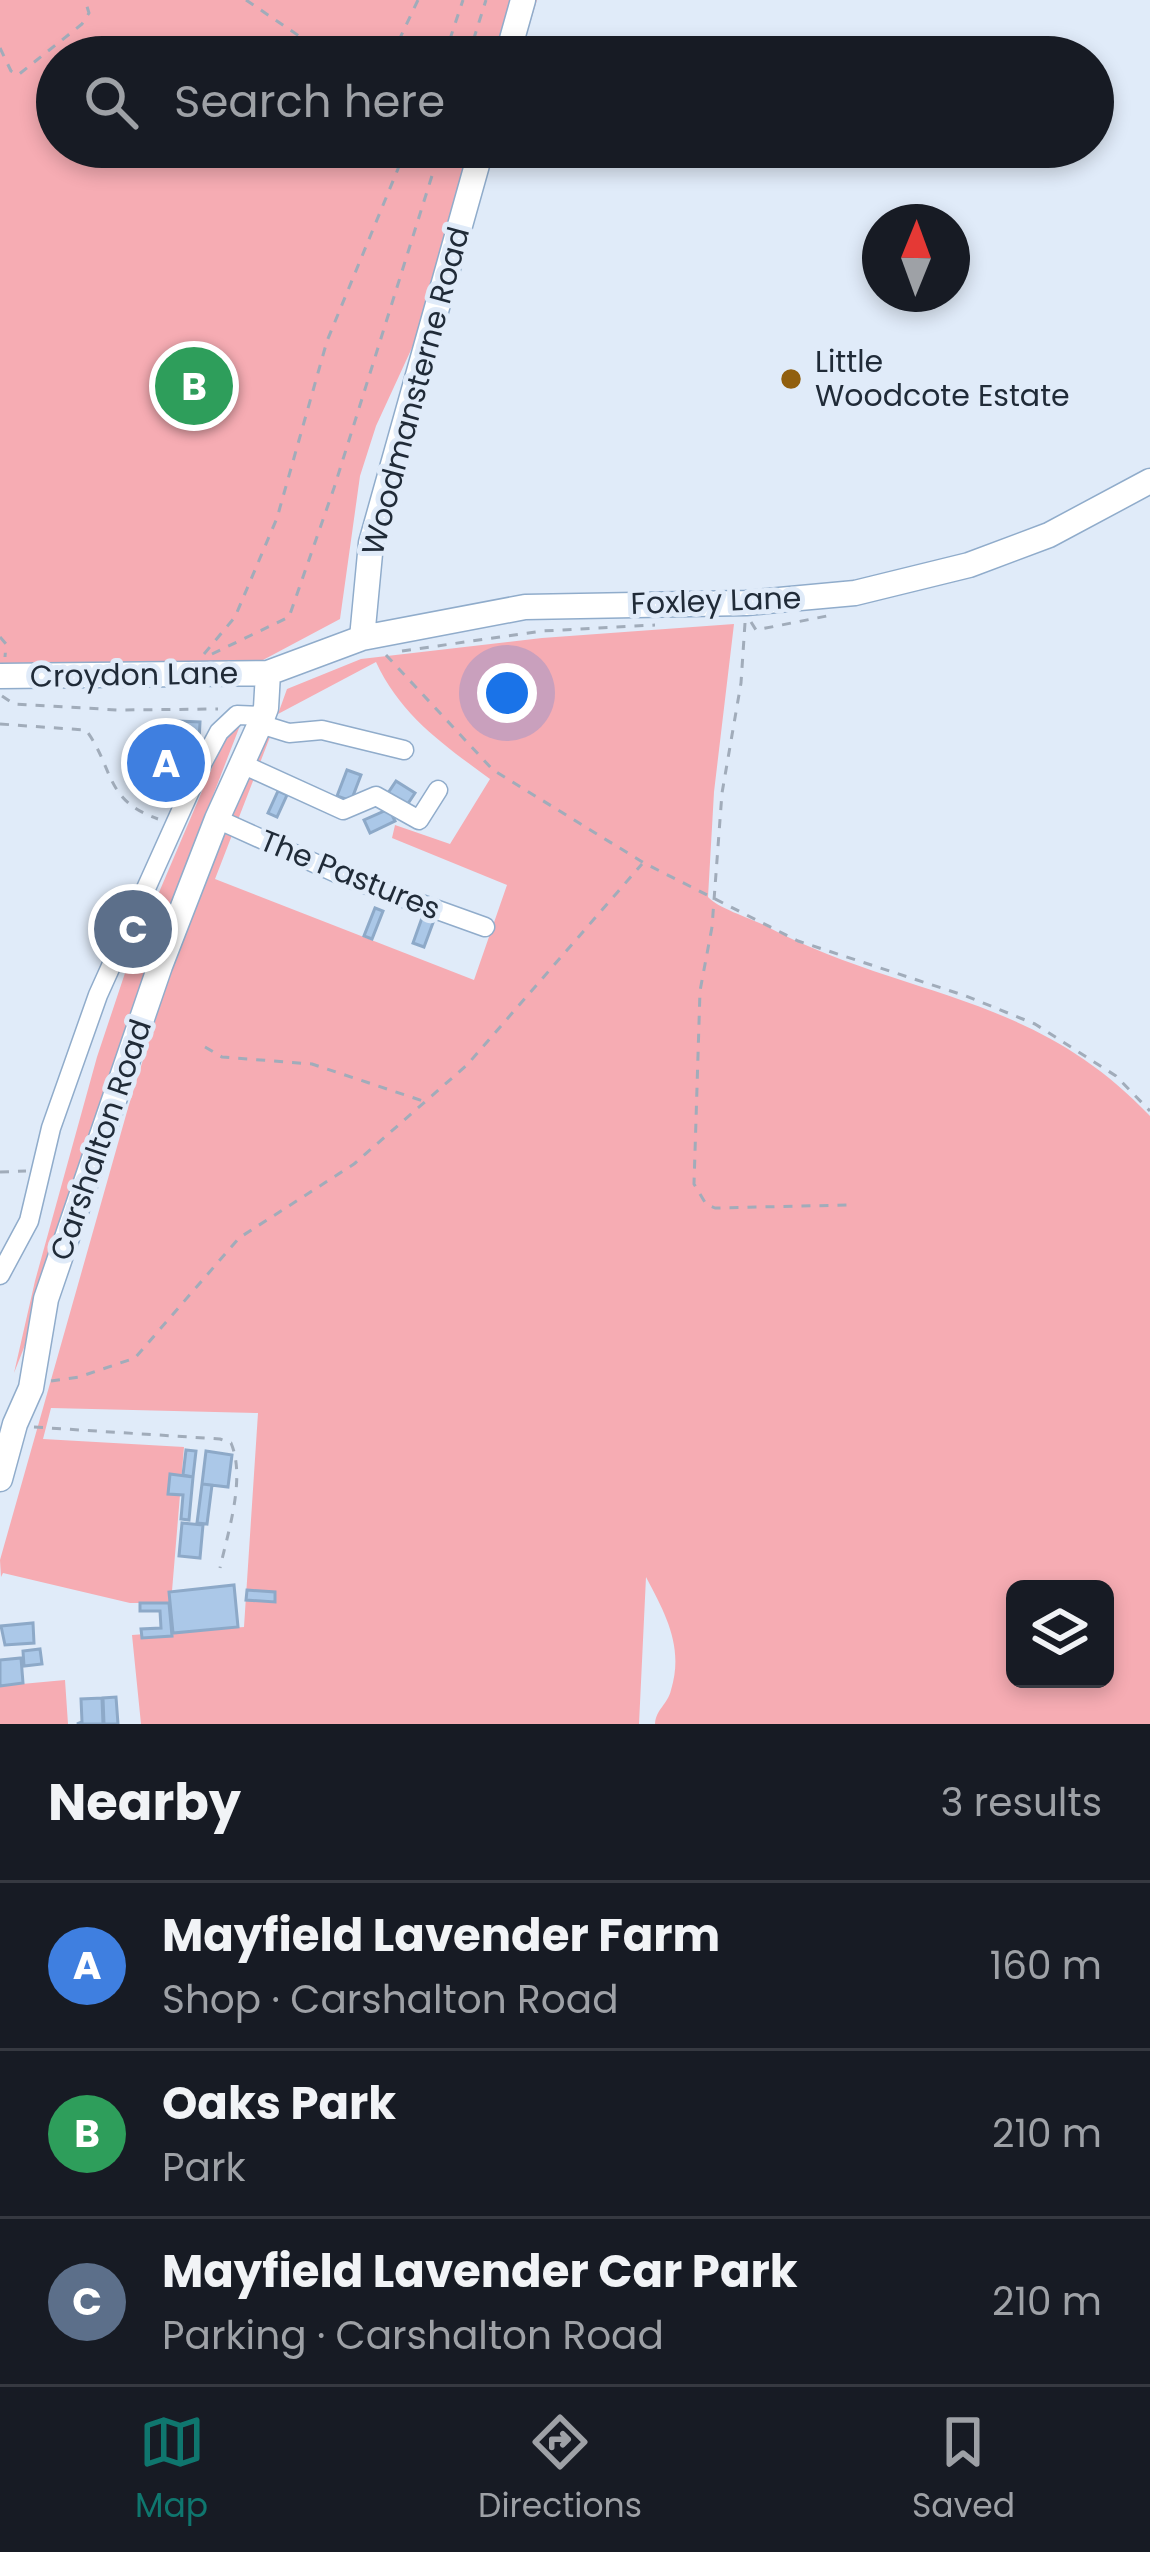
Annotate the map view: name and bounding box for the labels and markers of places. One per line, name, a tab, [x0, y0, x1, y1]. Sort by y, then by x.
place label: Little Woodcote Estate	[815, 340, 1070, 417]
pin: B	[155, 341, 233, 431]
marker: Little Woodcote Estate	[778, 366, 804, 392]
pin: A	[127, 718, 205, 808]
pin: C	[94, 884, 172, 974]

